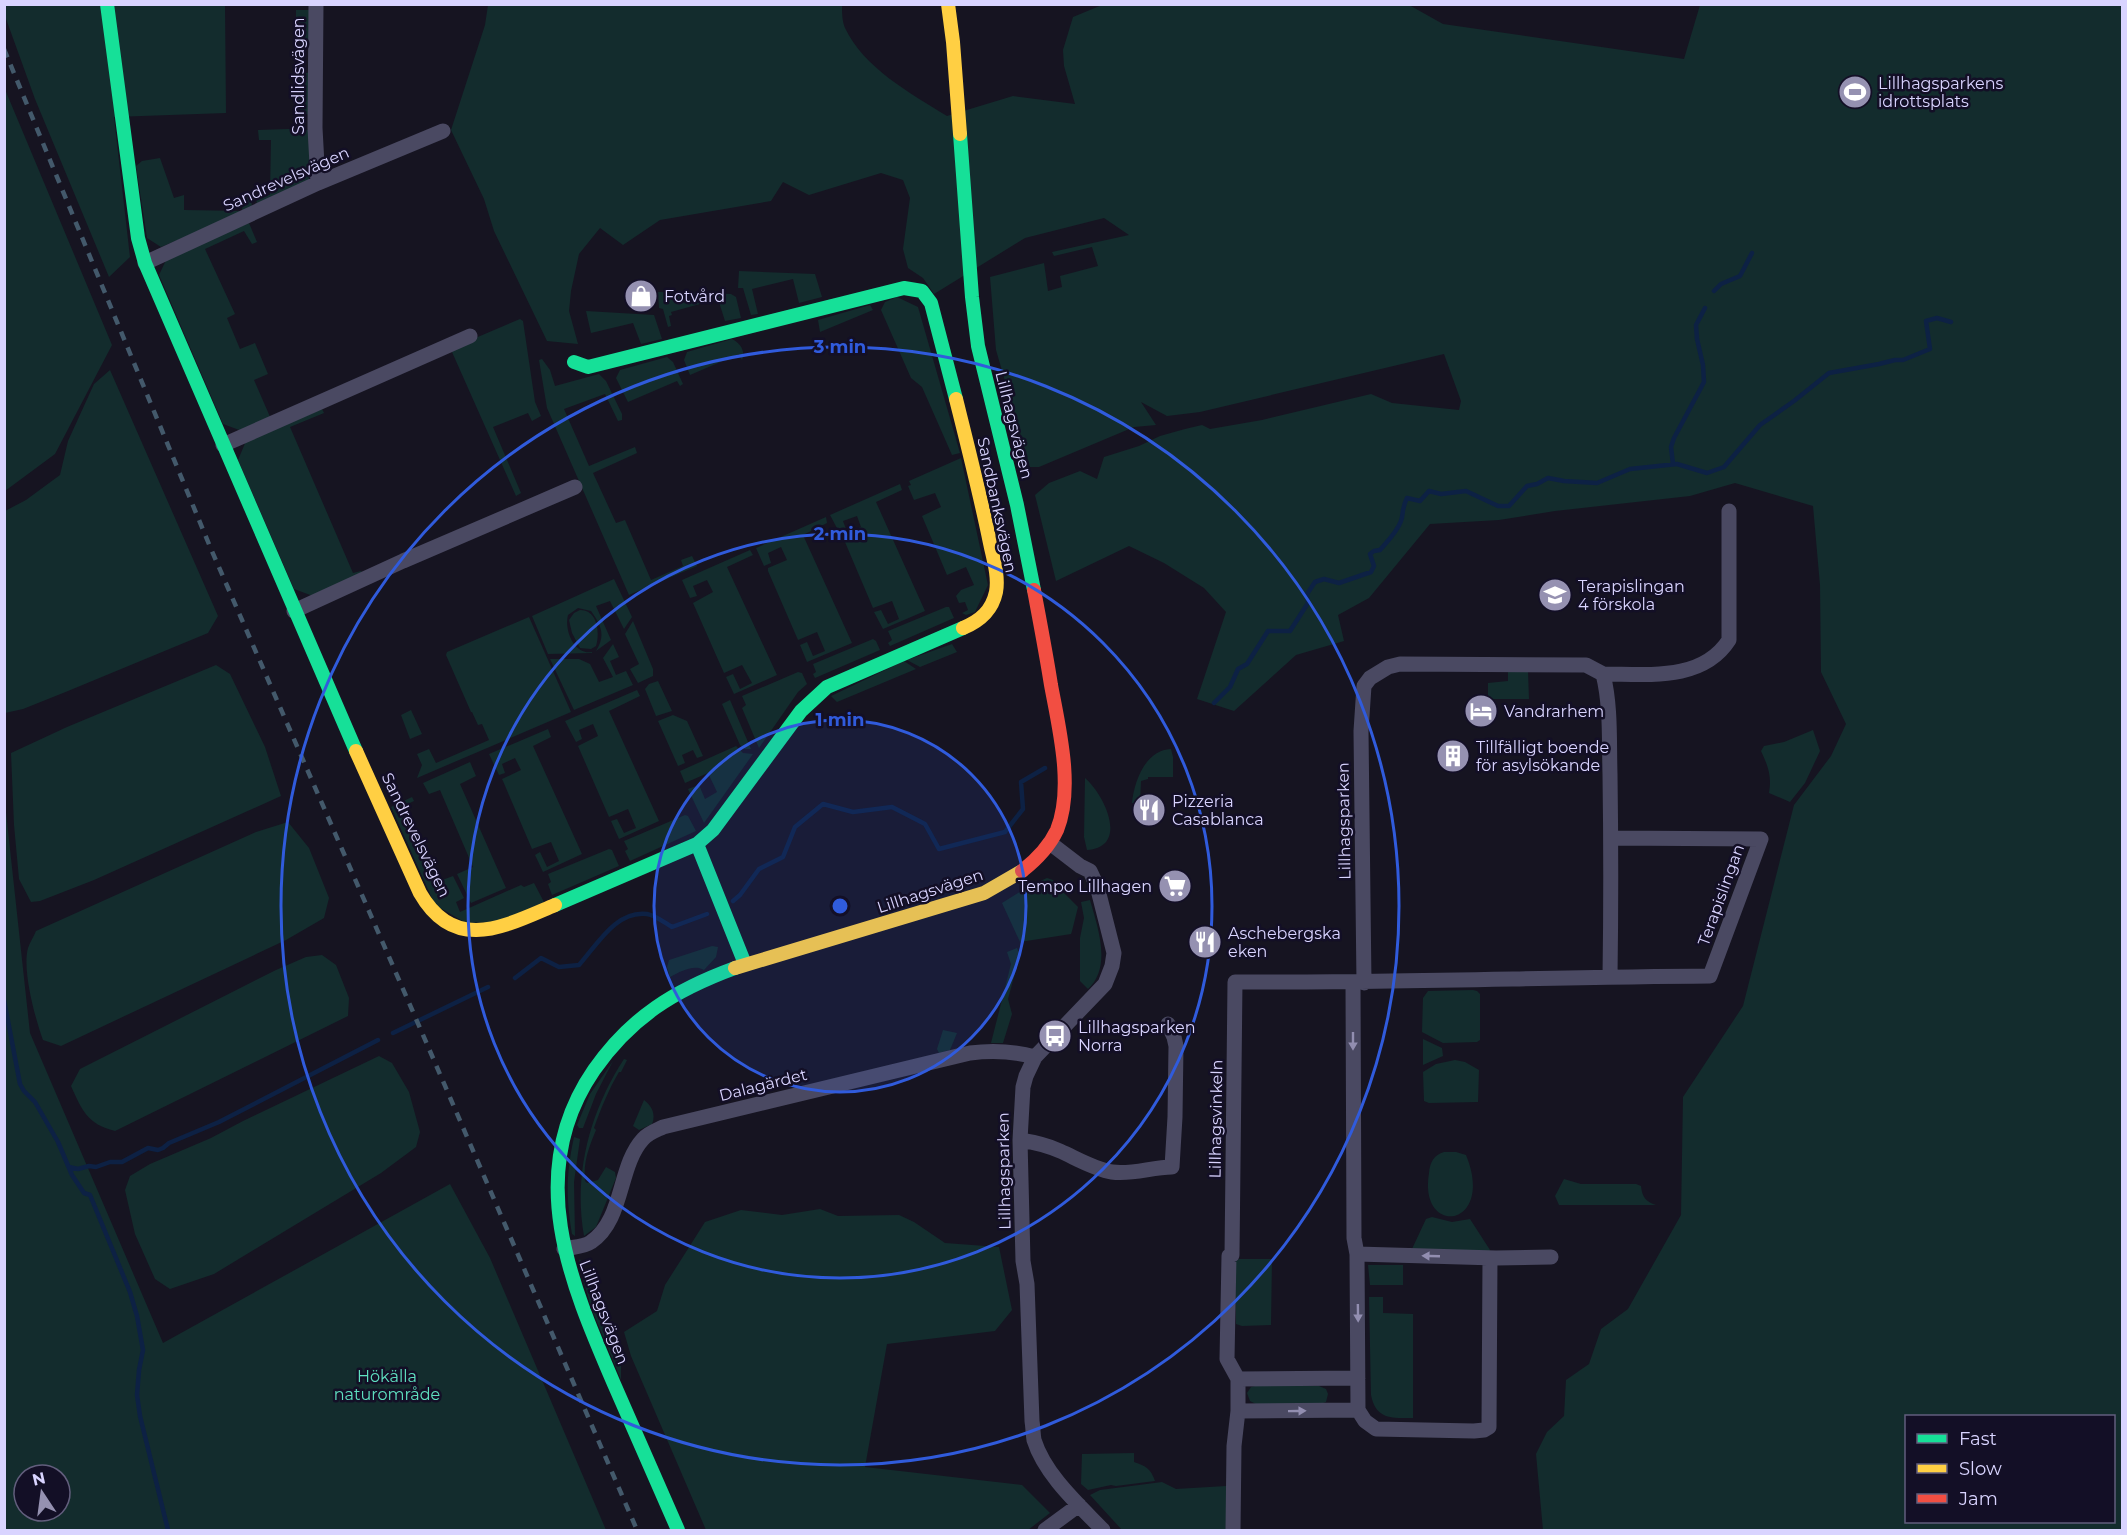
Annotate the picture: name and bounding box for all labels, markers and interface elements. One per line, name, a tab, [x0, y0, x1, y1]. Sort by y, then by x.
street label: Sandlidsvägen	[289, 17, 308, 135]
sports icon: Lillhagsparkens idrottsplats	[1837, 74, 1873, 110]
place label: Lillhagsparkens idrottsplats	[1878, 74, 2004, 111]
street label: Sandrevelsvägen	[220, 143, 352, 215]
shop icon: Fotvård	[623, 278, 659, 314]
place label: Fotvård	[664, 287, 725, 306]
text: 3 min	[813, 336, 866, 358]
street label: Lillhagsvägen	[991, 369, 1037, 481]
street label: Sandbanksvägen	[973, 435, 1021, 575]
text: 2 min	[814, 523, 866, 545]
school or university icon: Terapislingan 4 förskola	[1537, 577, 1573, 613]
place label: Terapislingan 4 förskola	[1578, 577, 1685, 614]
hotel icon: Vandrarhem	[1463, 693, 1499, 729]
place label: Vandrarhem	[1504, 702, 1604, 721]
text: 1 min	[816, 709, 864, 731]
building icon: Tillfälligt boende för asylsökande	[1435, 738, 1471, 774]
place label: Tillfälligt boende för asylsökande	[1476, 738, 1609, 775]
street label: Lillhagsparken	[1333, 762, 1355, 880]
street label: Sandrevelsvägen	[378, 770, 454, 900]
restaurant icon: Pizzeria Casablanca	[1131, 792, 1167, 828]
place label: Pizzeria Casablanca	[1172, 792, 1264, 829]
street label: Terapislingan	[1694, 842, 1748, 948]
street label: Lillhagsvägen	[875, 865, 985, 917]
supermarket icon: Tempo Lillhagen	[1157, 868, 1193, 904]
place label: Tempo Lillhagen	[1018, 877, 1152, 896]
centre of rings	[830, 896, 850, 916]
restaurant icon: Aschebergska eken	[1187, 924, 1223, 960]
place label: Aschebergska eken	[1228, 924, 1341, 961]
bus stop icon: Lillhagsparken Norra	[1037, 1018, 1073, 1054]
place label: Lillhagsparken Norra	[1078, 1018, 1196, 1055]
one-way arrow	[1348, 1032, 1358, 1051]
street label: Lillhagsvinkeln	[1205, 1059, 1227, 1179]
street label: Dalagärdet	[717, 1065, 809, 1105]
street label: Lillhagsparken	[993, 1112, 1015, 1230]
one-way arrow	[1422, 1252, 1441, 1261]
street label: Lillhagsvägen	[575, 1257, 633, 1367]
one-way arrow	[1353, 1303, 1363, 1322]
park label: Hökälla naturområde	[334, 1367, 440, 1404]
one-way arrow	[1287, 1406, 1306, 1416]
legend	[1905, 1415, 2115, 1523]
text: Fast	[1959, 1428, 1997, 1450]
text: Slow	[1959, 1458, 2002, 1480]
north arrow	[12, 1463, 72, 1523]
text: N	[30, 1468, 47, 1490]
text: Jam	[1958, 1488, 1998, 1510]

